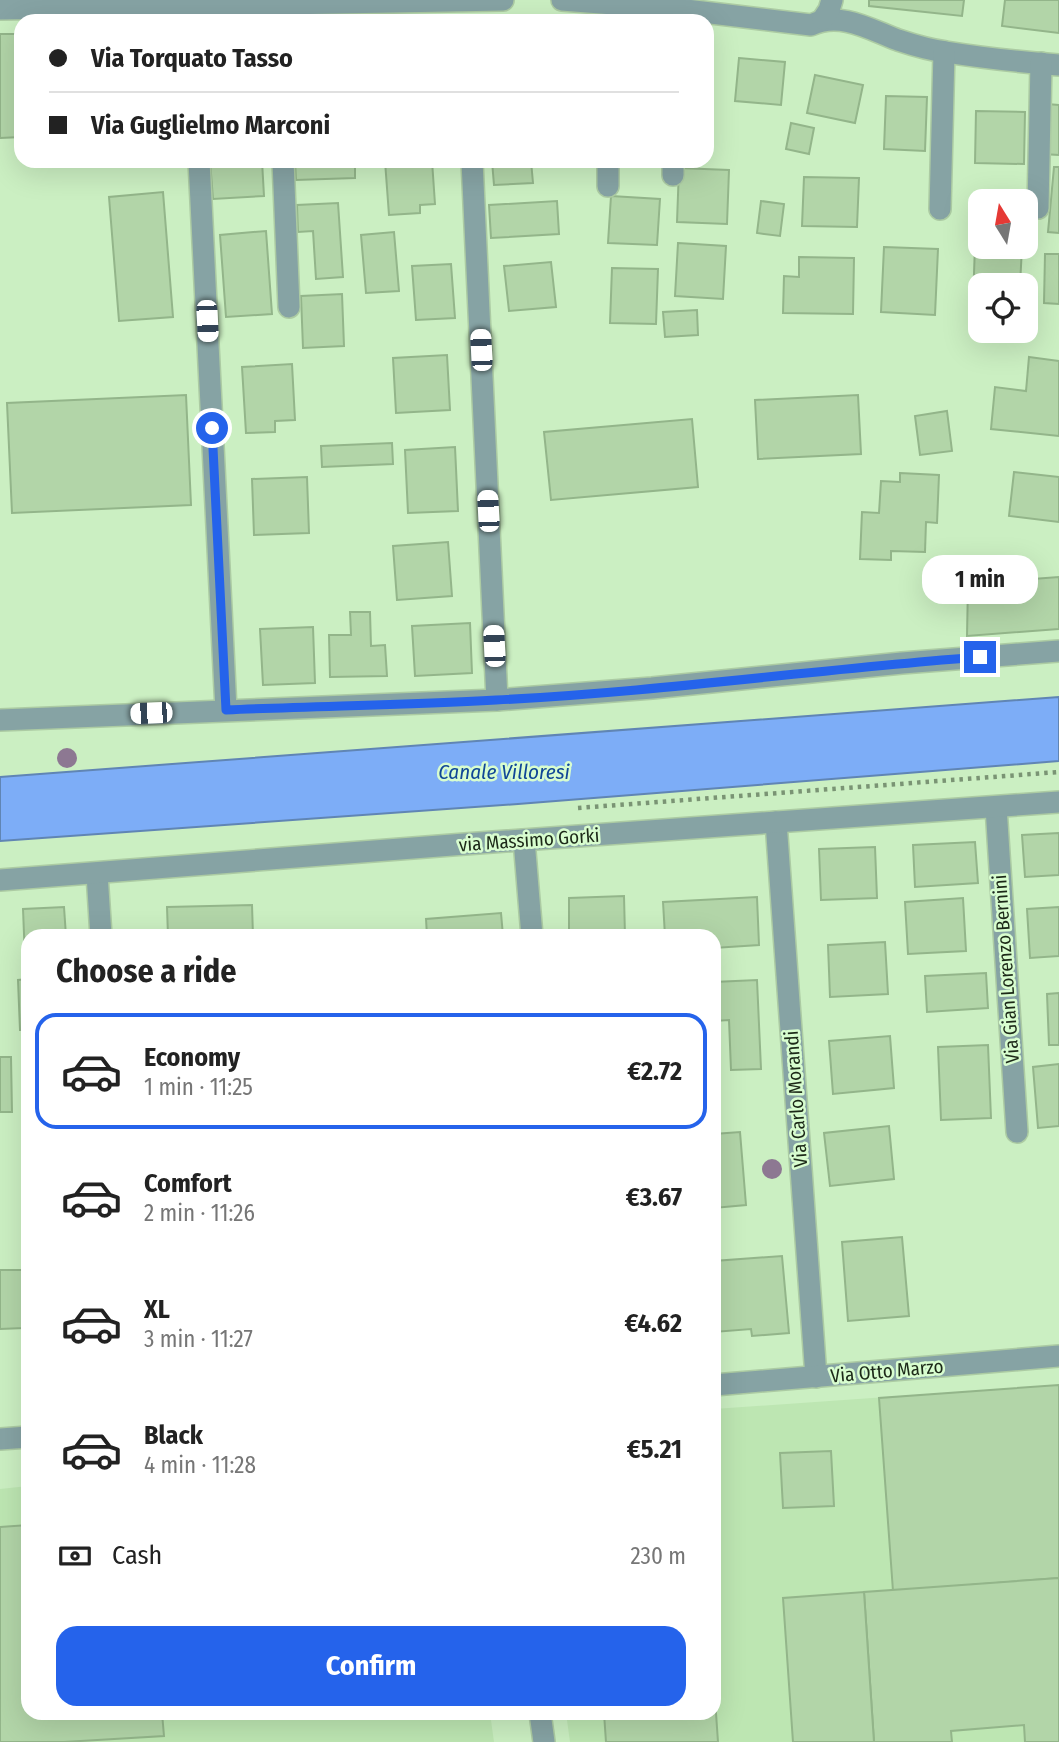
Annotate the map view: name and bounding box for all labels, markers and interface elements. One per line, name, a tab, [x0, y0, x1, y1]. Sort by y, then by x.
text: Via Torquato Tasso	[91, 43, 293, 74]
text: Via Guglielmo Marconi	[91, 110, 330, 141]
north arrow	[968, 189, 1038, 259]
map controls	[968, 189, 1038, 343]
button: locate	[968, 273, 1038, 343]
car	[196, 299, 219, 343]
car	[470, 328, 493, 372]
route start	[196, 412, 228, 444]
car	[477, 489, 500, 533]
callout: 1 min	[922, 556, 1038, 604]
text: 1 min	[955, 565, 1005, 593]
car	[483, 624, 506, 668]
route end	[964, 641, 996, 673]
car	[130, 702, 173, 724]
water label: Canale Villoresi	[438, 759, 571, 785]
street label: via Massimo Gorki	[458, 824, 600, 856]
street label: Via Gian Lorenzo Bernini	[988, 874, 1024, 1064]
text: Choose a ride	[56, 952, 237, 990]
street label: Via Carlo Morandi	[780, 1030, 812, 1168]
icon: car	[60, 1040, 123, 1103]
text: Economy	[144, 1042, 240, 1073]
text: €2.72	[627, 1056, 682, 1087]
text: 1 min · 11:25	[144, 1073, 253, 1101]
icon: car	[60, 1166, 123, 1229]
text: Comfort	[144, 1168, 232, 1199]
text: €3.67	[626, 1182, 682, 1213]
text: 2 min · 11:26	[144, 1199, 255, 1227]
icon: car	[60, 1292, 123, 1355]
text: XL	[144, 1294, 170, 1325]
text: €4.62	[624, 1308, 682, 1339]
text: 3 min · 11:27	[144, 1325, 253, 1353]
street label: Via Otto Marzo	[830, 1355, 944, 1387]
icon: car	[60, 1418, 123, 1481]
text: Black	[144, 1420, 203, 1451]
text: €5.21	[627, 1434, 682, 1465]
text: 4 min · 11:28	[144, 1451, 256, 1479]
icon: cash	[56, 1537, 94, 1575]
text: Cash	[112, 1540, 162, 1571]
text: 230 m	[630, 1542, 686, 1570]
button: Confirm	[56, 1626, 686, 1706]

